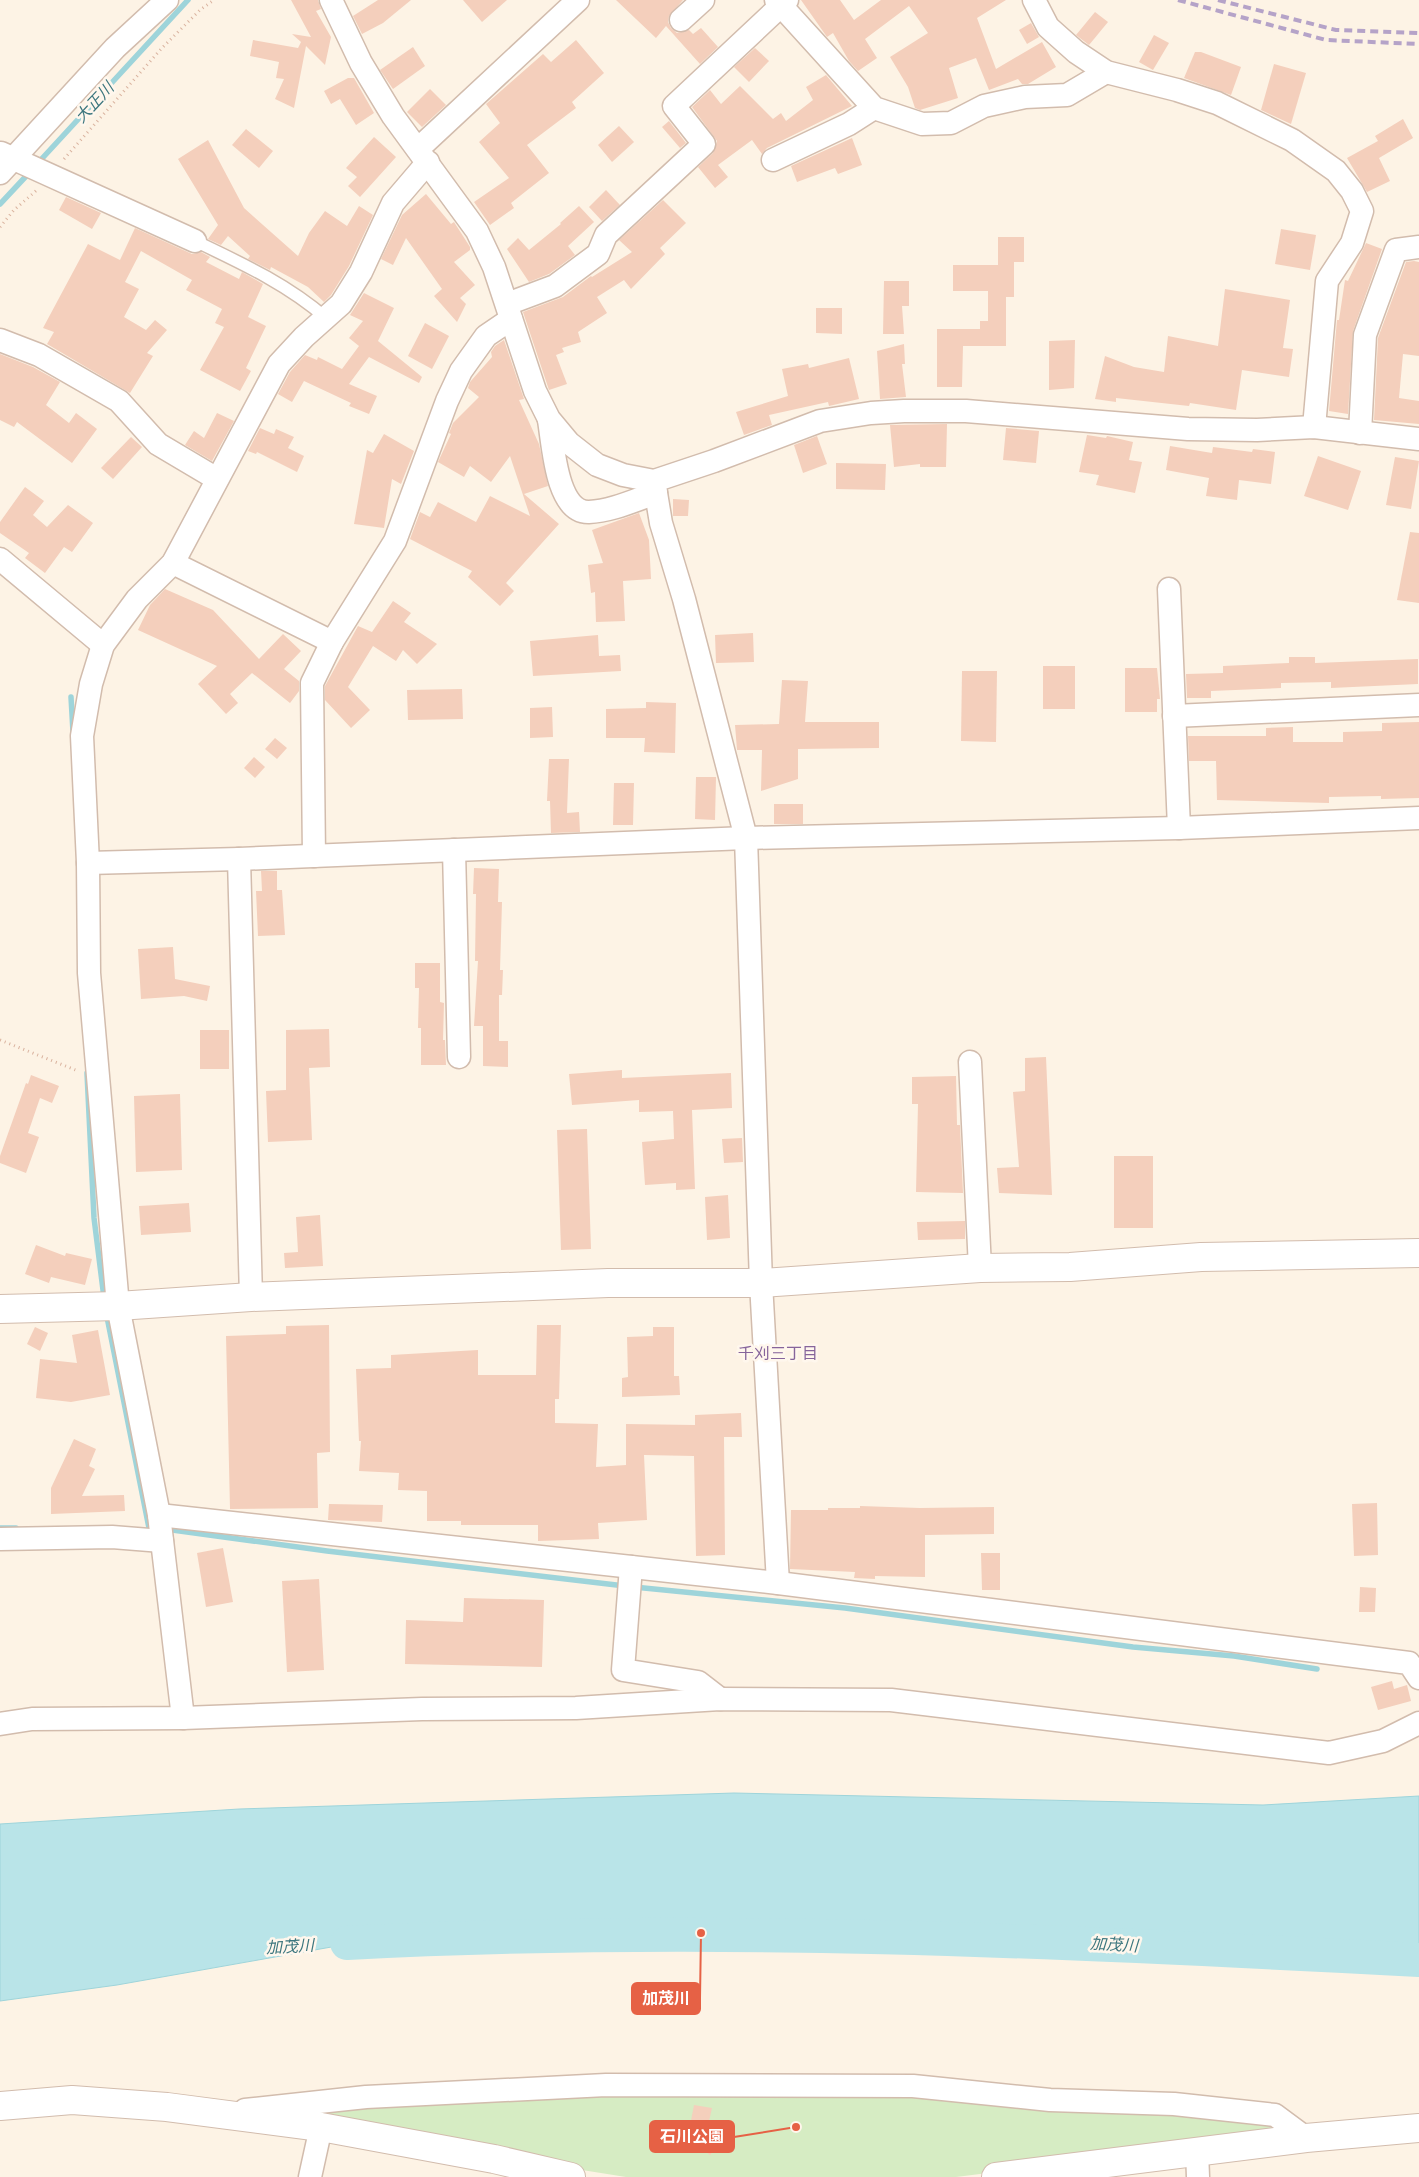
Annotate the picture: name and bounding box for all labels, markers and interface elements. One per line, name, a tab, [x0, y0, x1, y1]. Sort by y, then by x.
water label: 大正川	[71, 77, 118, 126]
district label: 千刈三丁目	[738, 1344, 818, 1362]
water label: 加茂川	[1090, 1934, 1140, 1954]
water label: 加茂川	[266, 1936, 316, 1956]
callout: 加茂川	[632, 1983, 700, 2014]
text: 加茂川	[642, 1989, 690, 2007]
callout: 石川公園	[650, 2121, 734, 2152]
text: 石川公園	[660, 2127, 724, 2145]

